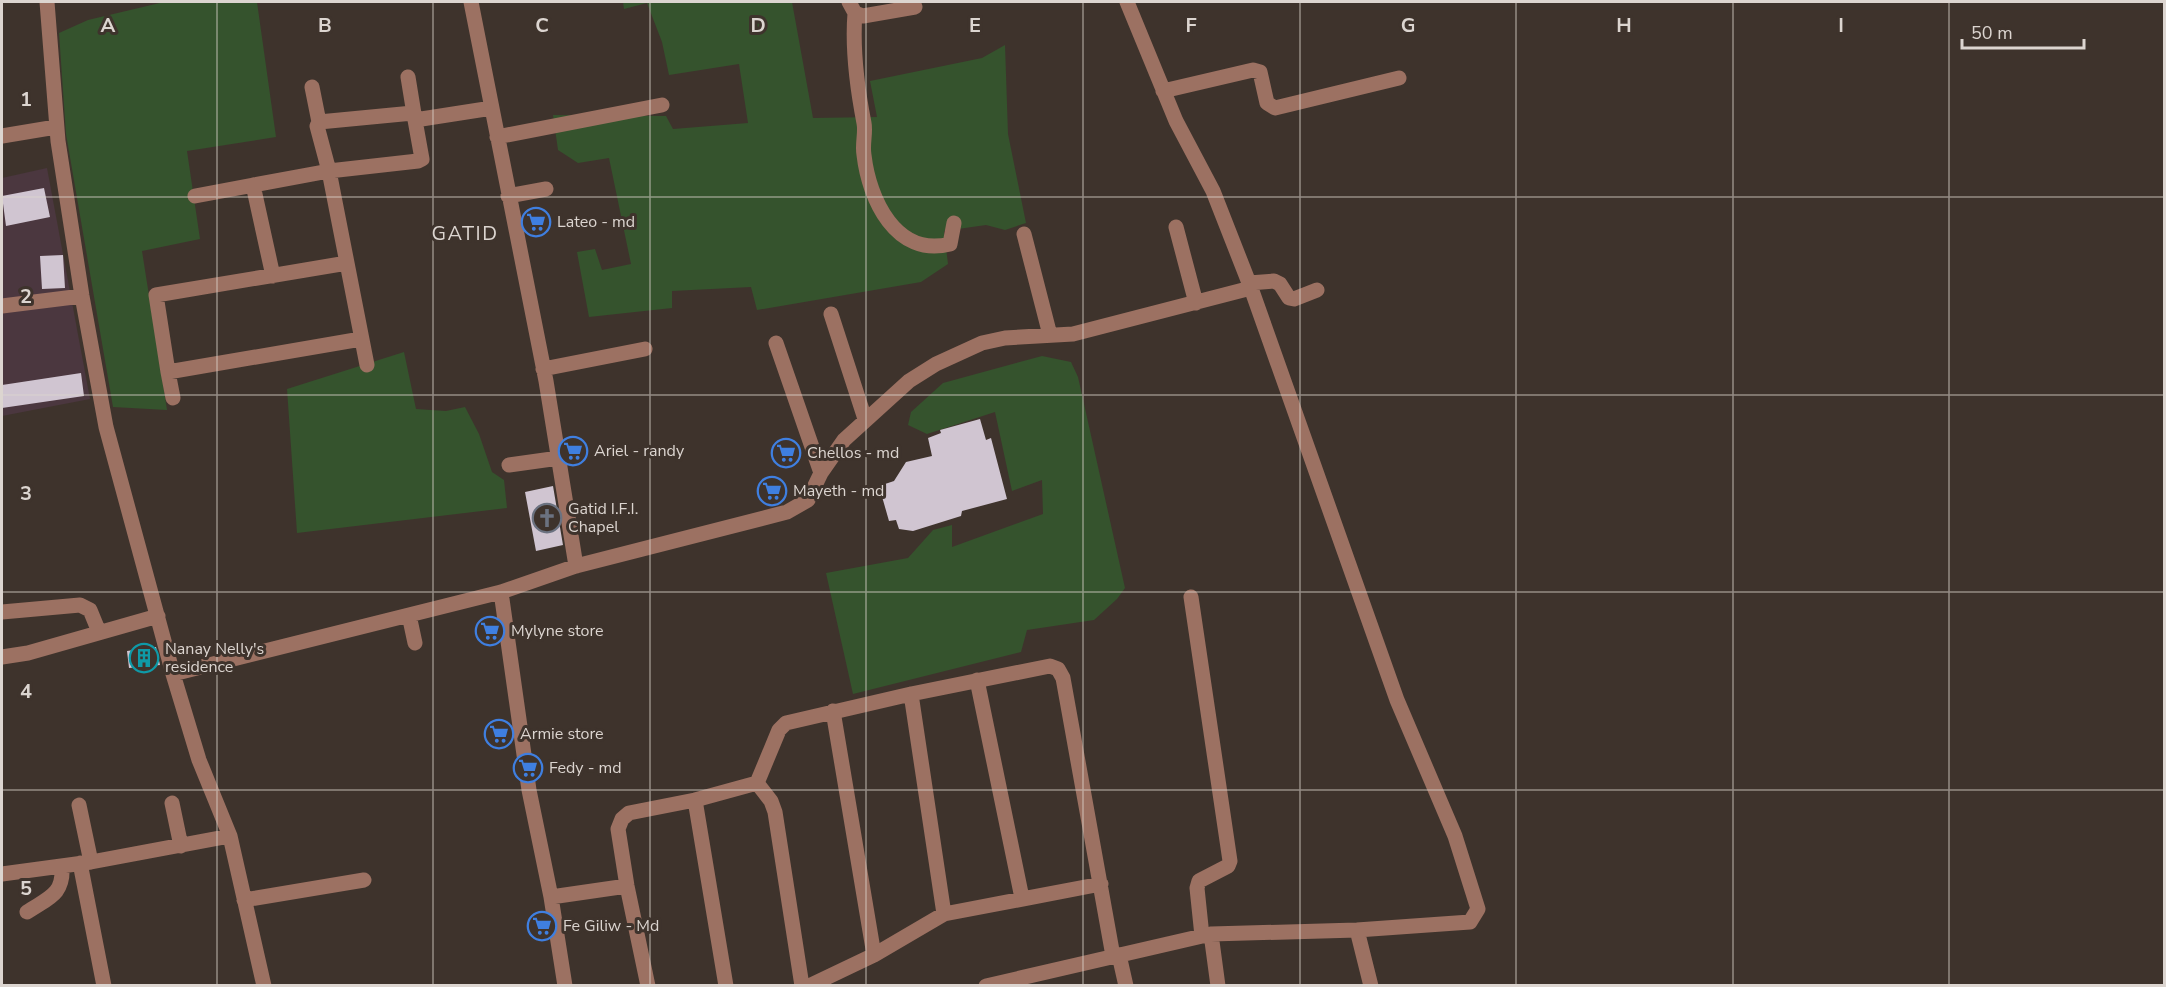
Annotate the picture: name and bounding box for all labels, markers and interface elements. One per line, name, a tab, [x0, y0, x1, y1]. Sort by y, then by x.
text: A	[101, 12, 116, 39]
text: B	[318, 12, 332, 39]
text: C	[535, 12, 549, 39]
text: D	[750, 12, 766, 39]
text: E	[969, 12, 981, 39]
text: F	[1185, 12, 1197, 39]
text: G	[1401, 12, 1415, 39]
text: H	[1616, 12, 1632, 39]
text: I	[1838, 12, 1844, 39]
scale bar	[1962, 12, 2084, 50]
text: 50 m	[1971, 21, 2013, 45]
text: 1	[20, 86, 32, 113]
supermarket icon: Lateo - md	[520, 206, 552, 238]
place label: Lateo - md	[557, 211, 635, 233]
district label: GATID	[431, 220, 499, 247]
text: 2	[20, 283, 32, 310]
supermarket icon: Ariel - randy	[557, 435, 589, 467]
supermarket icon: Chellos - md	[770, 437, 802, 469]
place label: Ariel - randy	[594, 440, 685, 462]
place label: Chellos - md	[807, 442, 899, 464]
supermarket icon: Mayeth - md	[756, 475, 788, 507]
text: 3	[20, 480, 32, 507]
place label: Mayeth - md	[793, 480, 884, 502]
place label: Gatid I.F.I. Chapel	[568, 498, 638, 538]
church icon: Gatid I.F.I. Chapel	[531, 502, 563, 534]
supermarket icon: Mylyne store	[474, 615, 506, 647]
place label: Mylyne store	[511, 620, 604, 642]
place label: Nanay Nelly's residence	[165, 638, 264, 678]
building icon: Nanay Nelly's residence	[128, 642, 160, 674]
text: 4	[20, 678, 32, 705]
supermarket icon: Armie store	[483, 718, 515, 750]
place label: Armie store	[520, 723, 604, 745]
supermarket icon: Fedy - md	[512, 752, 544, 784]
place label: Fedy - md	[549, 757, 622, 779]
text: 5	[20, 875, 32, 902]
supermarket icon: Fe Giliw - Md	[526, 910, 558, 942]
place label: Fe Giliw - Md	[563, 915, 659, 937]

